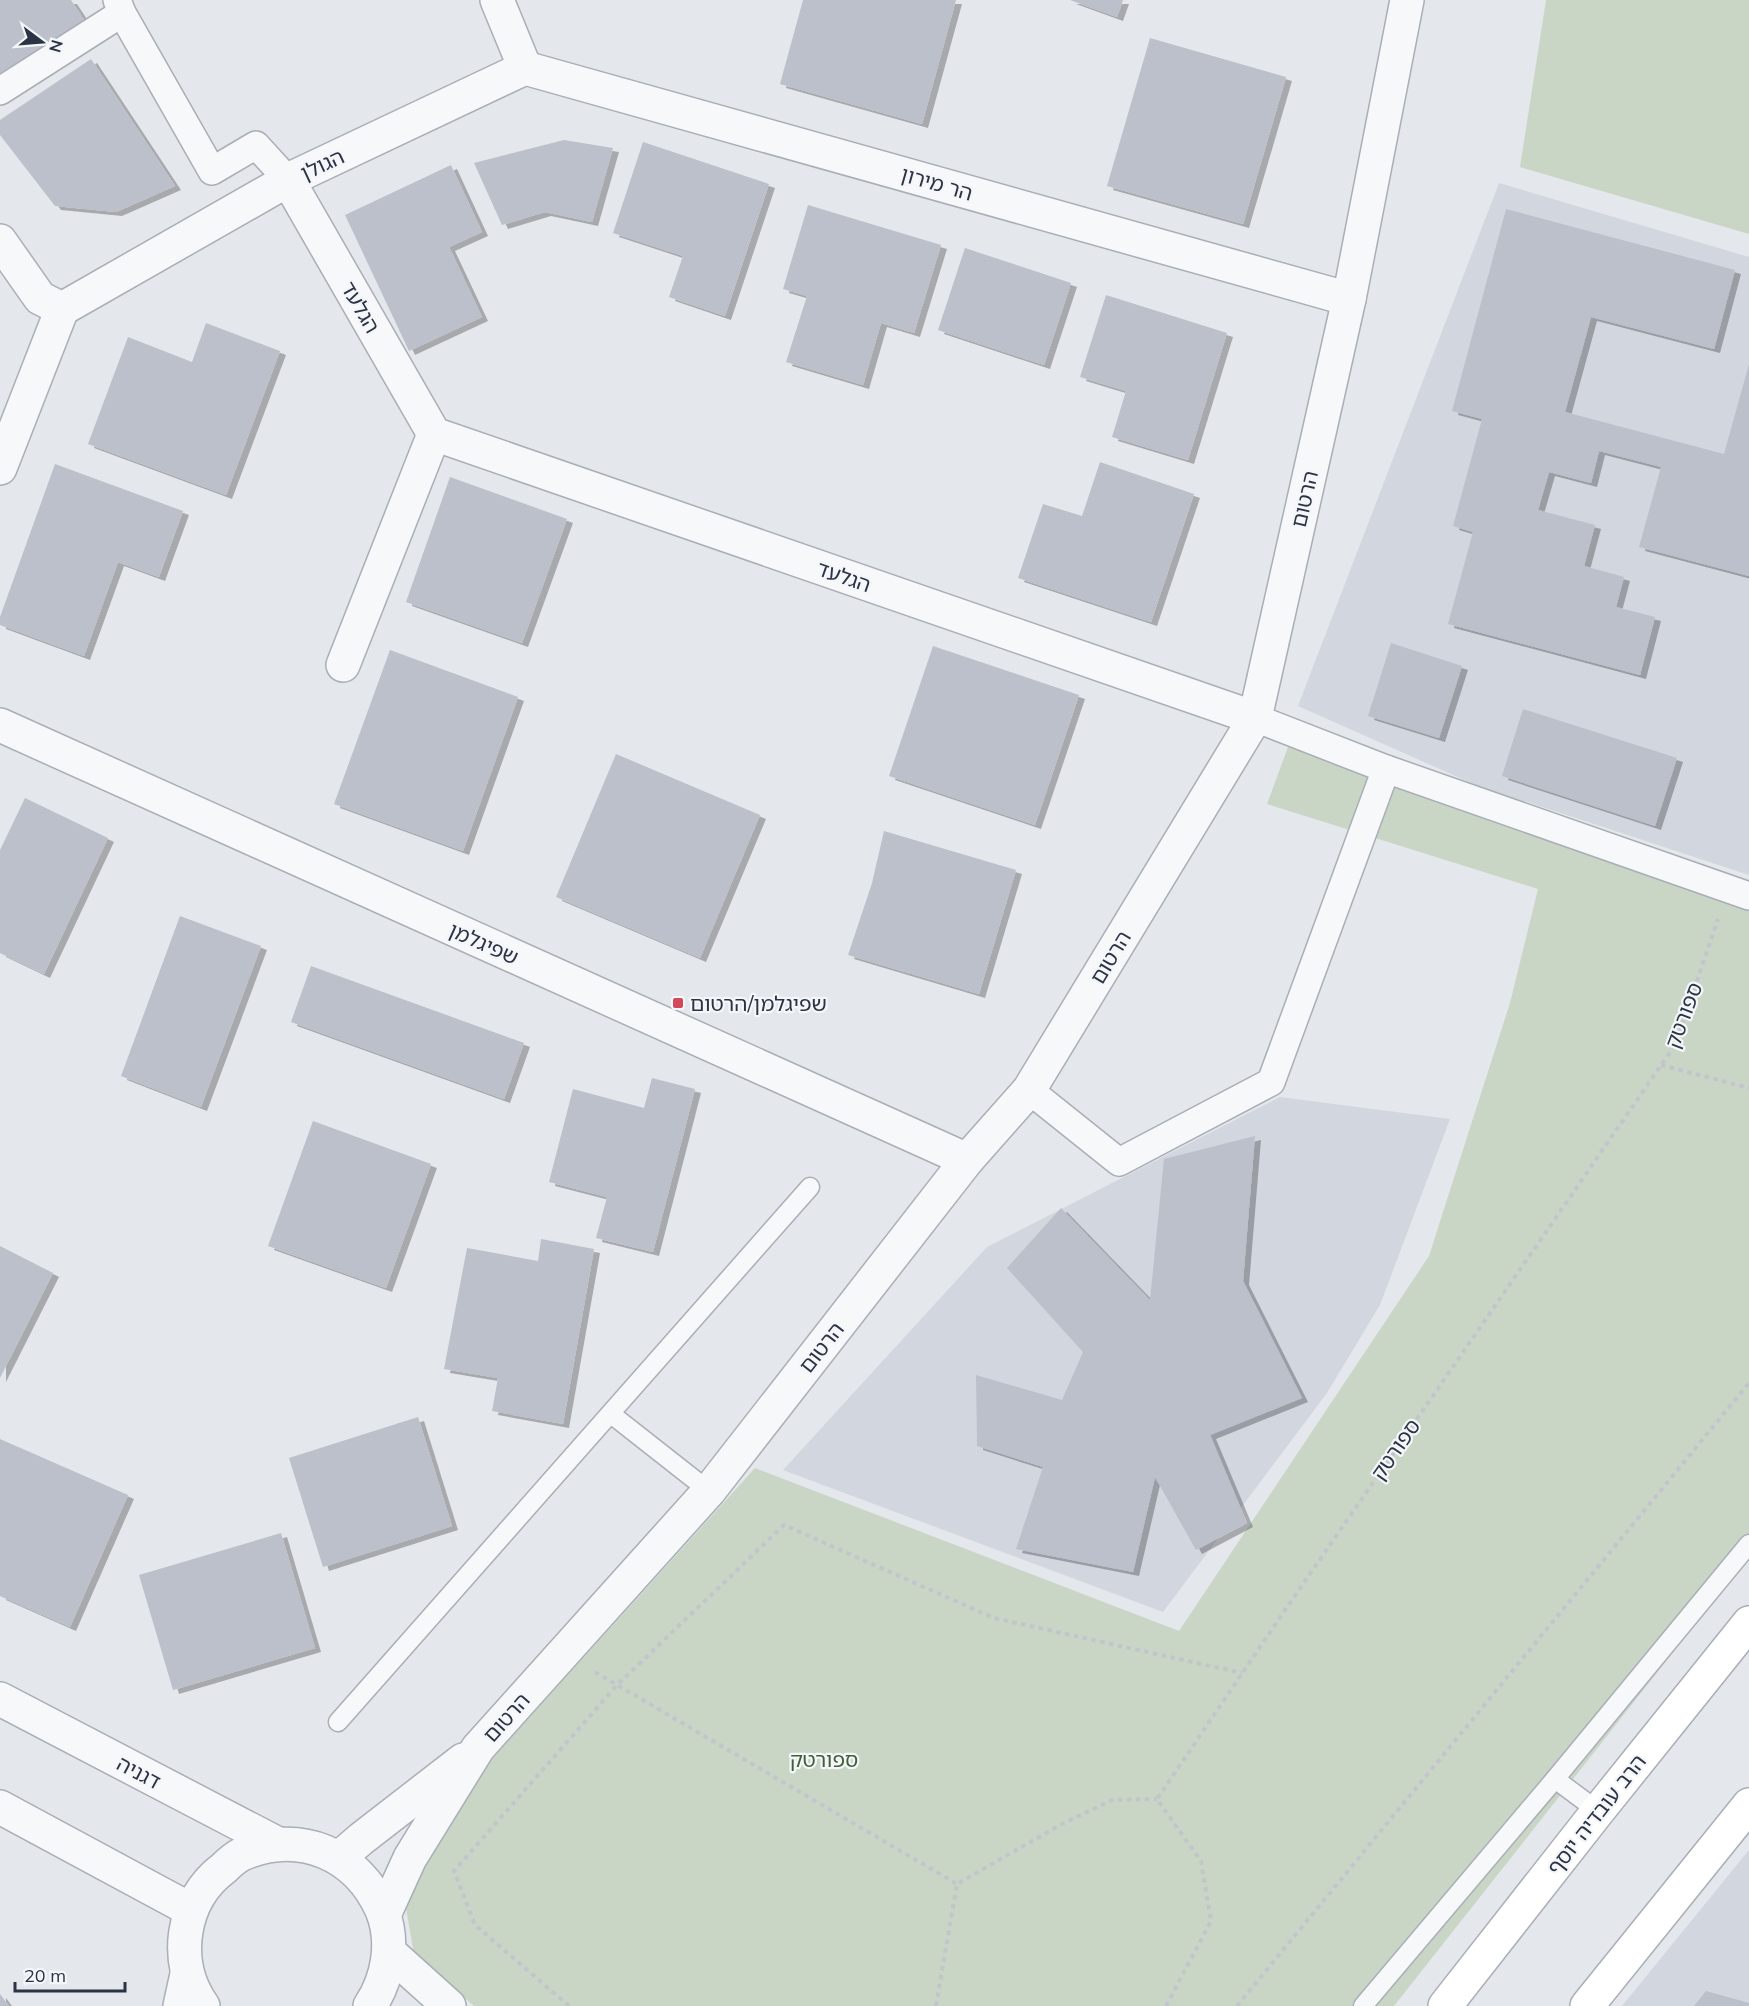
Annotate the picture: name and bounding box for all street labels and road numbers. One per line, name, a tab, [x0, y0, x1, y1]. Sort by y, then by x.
street label: הגולן	[296, 143, 348, 185]
street label: הר מירון	[898, 160, 976, 206]
street label: הגלעד	[336, 276, 386, 338]
street label: הרטום	[1285, 468, 1323, 530]
street label: הגלעד	[814, 555, 874, 597]
street label: שפיגלמן	[445, 916, 523, 970]
street label: הרטום	[1084, 926, 1136, 988]
street label: ספורטק	[1659, 978, 1707, 1052]
street label: הרטום	[793, 1316, 849, 1378]
street label: ספורטק	[1365, 1413, 1425, 1485]
street label: הרטום	[477, 1687, 535, 1747]
street label: הרב עובדיה יוסף	[1541, 1749, 1651, 1879]
street label: דגניה	[113, 1750, 165, 1794]

